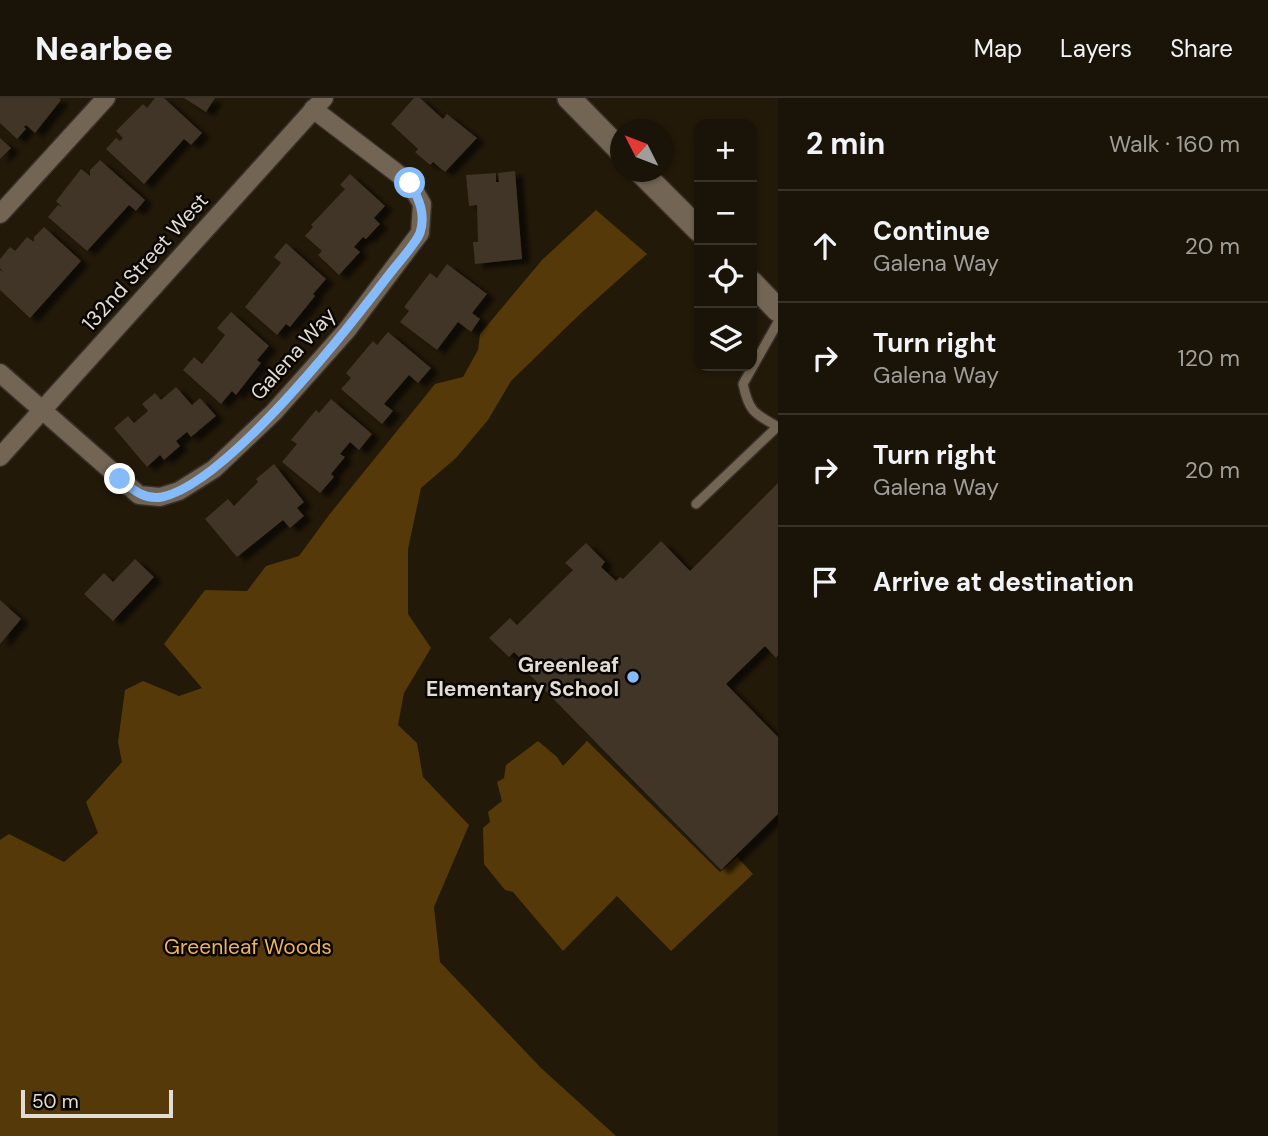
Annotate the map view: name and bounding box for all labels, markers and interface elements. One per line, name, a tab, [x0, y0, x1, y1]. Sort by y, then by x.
text: Nearbee	[35, 27, 173, 70]
text: Map	[974, 33, 1022, 64]
text: Layers	[1060, 33, 1132, 64]
text: Share	[1170, 33, 1233, 64]
north arrow	[610, 119, 673, 182]
map controls	[694, 119, 757, 371]
button: +	[694, 119, 757, 182]
text: 2 min	[806, 124, 885, 163]
text: Walk · 160 m	[1109, 129, 1240, 159]
route start	[394, 167, 425, 198]
button: −	[694, 182, 757, 245]
street label: 132nd Street West	[76, 187, 214, 337]
text: Continue	[873, 214, 990, 248]
icon: ahead	[806, 227, 844, 265]
text: 20 m	[1185, 231, 1240, 261]
button: locate	[694, 245, 757, 308]
text: Galena Way	[873, 248, 999, 278]
street label: Galena Way	[244, 302, 342, 406]
button: layers	[694, 308, 757, 371]
text: Turn right	[873, 326, 997, 360]
icon: right	[806, 339, 844, 377]
text: 120 m	[1177, 343, 1240, 373]
text: Galena Way	[873, 360, 999, 390]
text: Turn right	[873, 438, 997, 472]
icon: right	[806, 451, 844, 489]
text: 20 m	[1185, 455, 1240, 485]
route end	[104, 463, 135, 494]
text: Galena Way	[873, 472, 999, 502]
icon: arrive	[806, 563, 844, 601]
text: Arrive at destination	[873, 565, 1134, 599]
place label: Greenleaf Elementary School	[426, 651, 619, 703]
marker: Greenleaf Elementary School	[625, 669, 641, 685]
park label: Greenleaf Woods	[164, 933, 332, 961]
scale bar	[21, 1087, 173, 1119]
text: 50 m	[32, 1089, 79, 1114]

